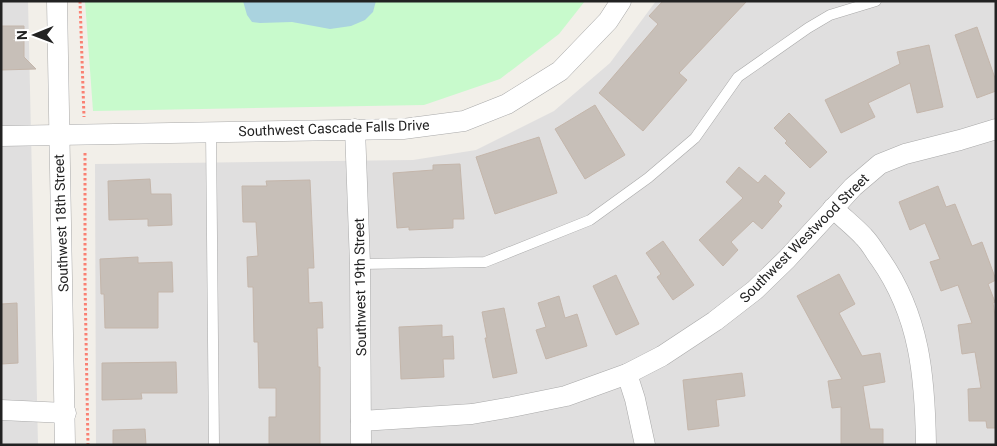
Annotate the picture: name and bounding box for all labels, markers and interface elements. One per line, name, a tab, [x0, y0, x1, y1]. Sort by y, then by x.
north arrow	[10, 10, 60, 60]
text: N	[14, 30, 30, 40]
street label: Southwest Cascade Falls Drive	[238, 117, 430, 139]
street label: Southwest 18th Street	[51, 153, 71, 292]
street label: Southwest Westwood Street	[736, 170, 872, 306]
street label: Southwest 19th Street	[351, 217, 369, 356]

